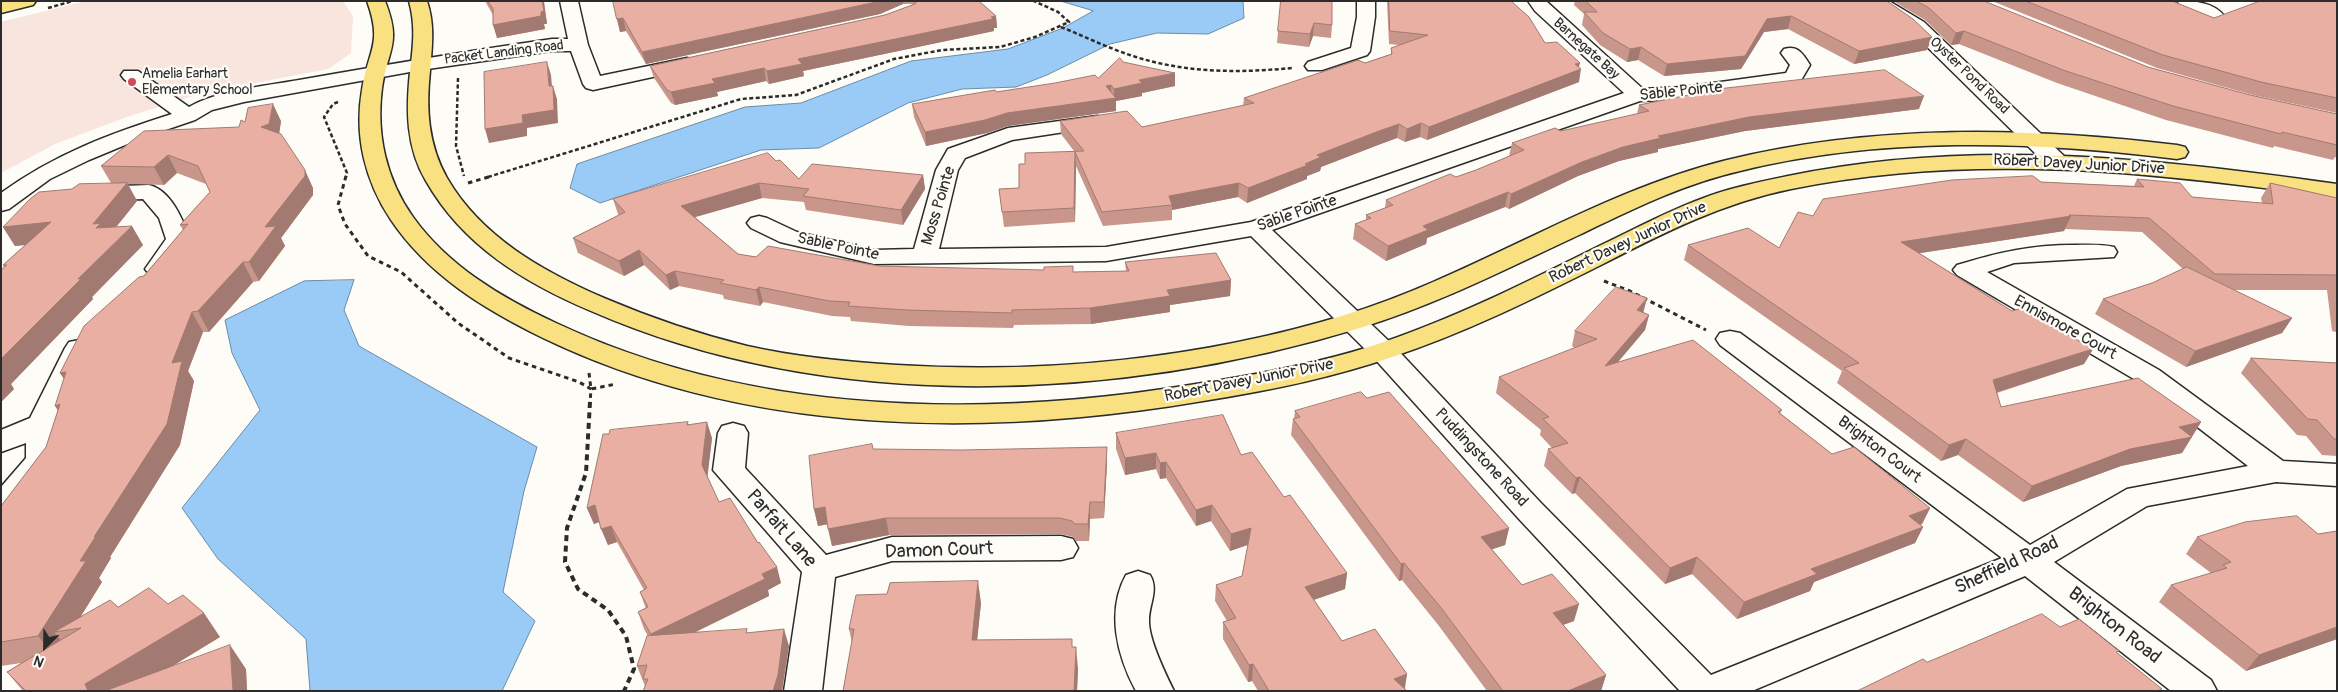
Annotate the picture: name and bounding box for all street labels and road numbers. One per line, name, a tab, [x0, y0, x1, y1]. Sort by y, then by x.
street label: Barnegate Bay	[1549, 15, 1623, 83]
street label: Oyster Pond Road	[1926, 34, 2012, 118]
street label: Packet Landing Road	[443, 37, 565, 69]
street label: Sable Pointe	[1639, 78, 1723, 106]
street label: Robert Davey Junior Drive	[1993, 151, 2165, 179]
street label: Moss Pointe	[918, 164, 960, 248]
street label: Sable Pointe	[1255, 191, 1339, 237]
street label: Robert Davey Junior Drive	[1546, 198, 1710, 288]
street label: Sable Pointe	[795, 229, 881, 265]
street label: Ennismore Court	[2010, 292, 2120, 364]
street label: Robert Davey Junior Drive	[1163, 355, 1335, 407]
street label: Puddingstone Road	[1430, 405, 1532, 511]
street label: Brighton Court	[1834, 412, 1924, 488]
street label: Parfait Lane	[741, 486, 821, 572]
street label: Sheffield Road	[1952, 532, 2062, 600]
street label: Damon Court	[884, 538, 994, 564]
street label: Brighton Road	[2063, 583, 2165, 669]

